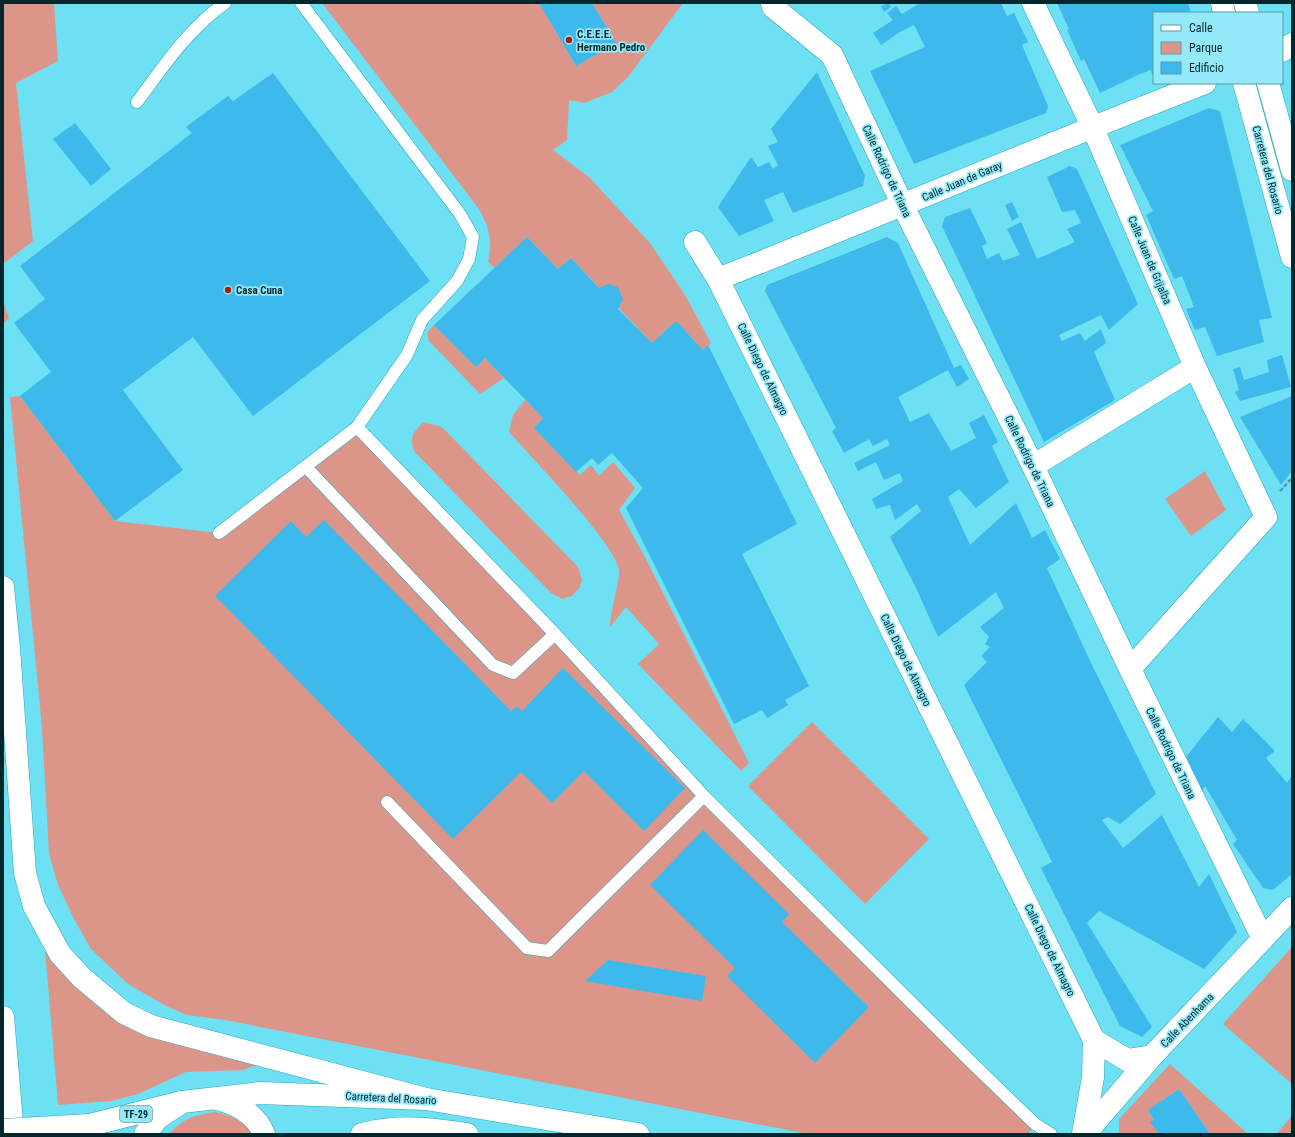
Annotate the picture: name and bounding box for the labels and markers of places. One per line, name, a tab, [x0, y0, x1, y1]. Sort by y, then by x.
place label: C.E.E.E. Hermano Pedro	[577, 28, 646, 54]
marker: C.E.E.E. Hermano Pedro	[564, 35, 574, 45]
place label: Casa Cuna	[236, 284, 282, 297]
marker: Casa Cuna	[223, 285, 233, 295]

